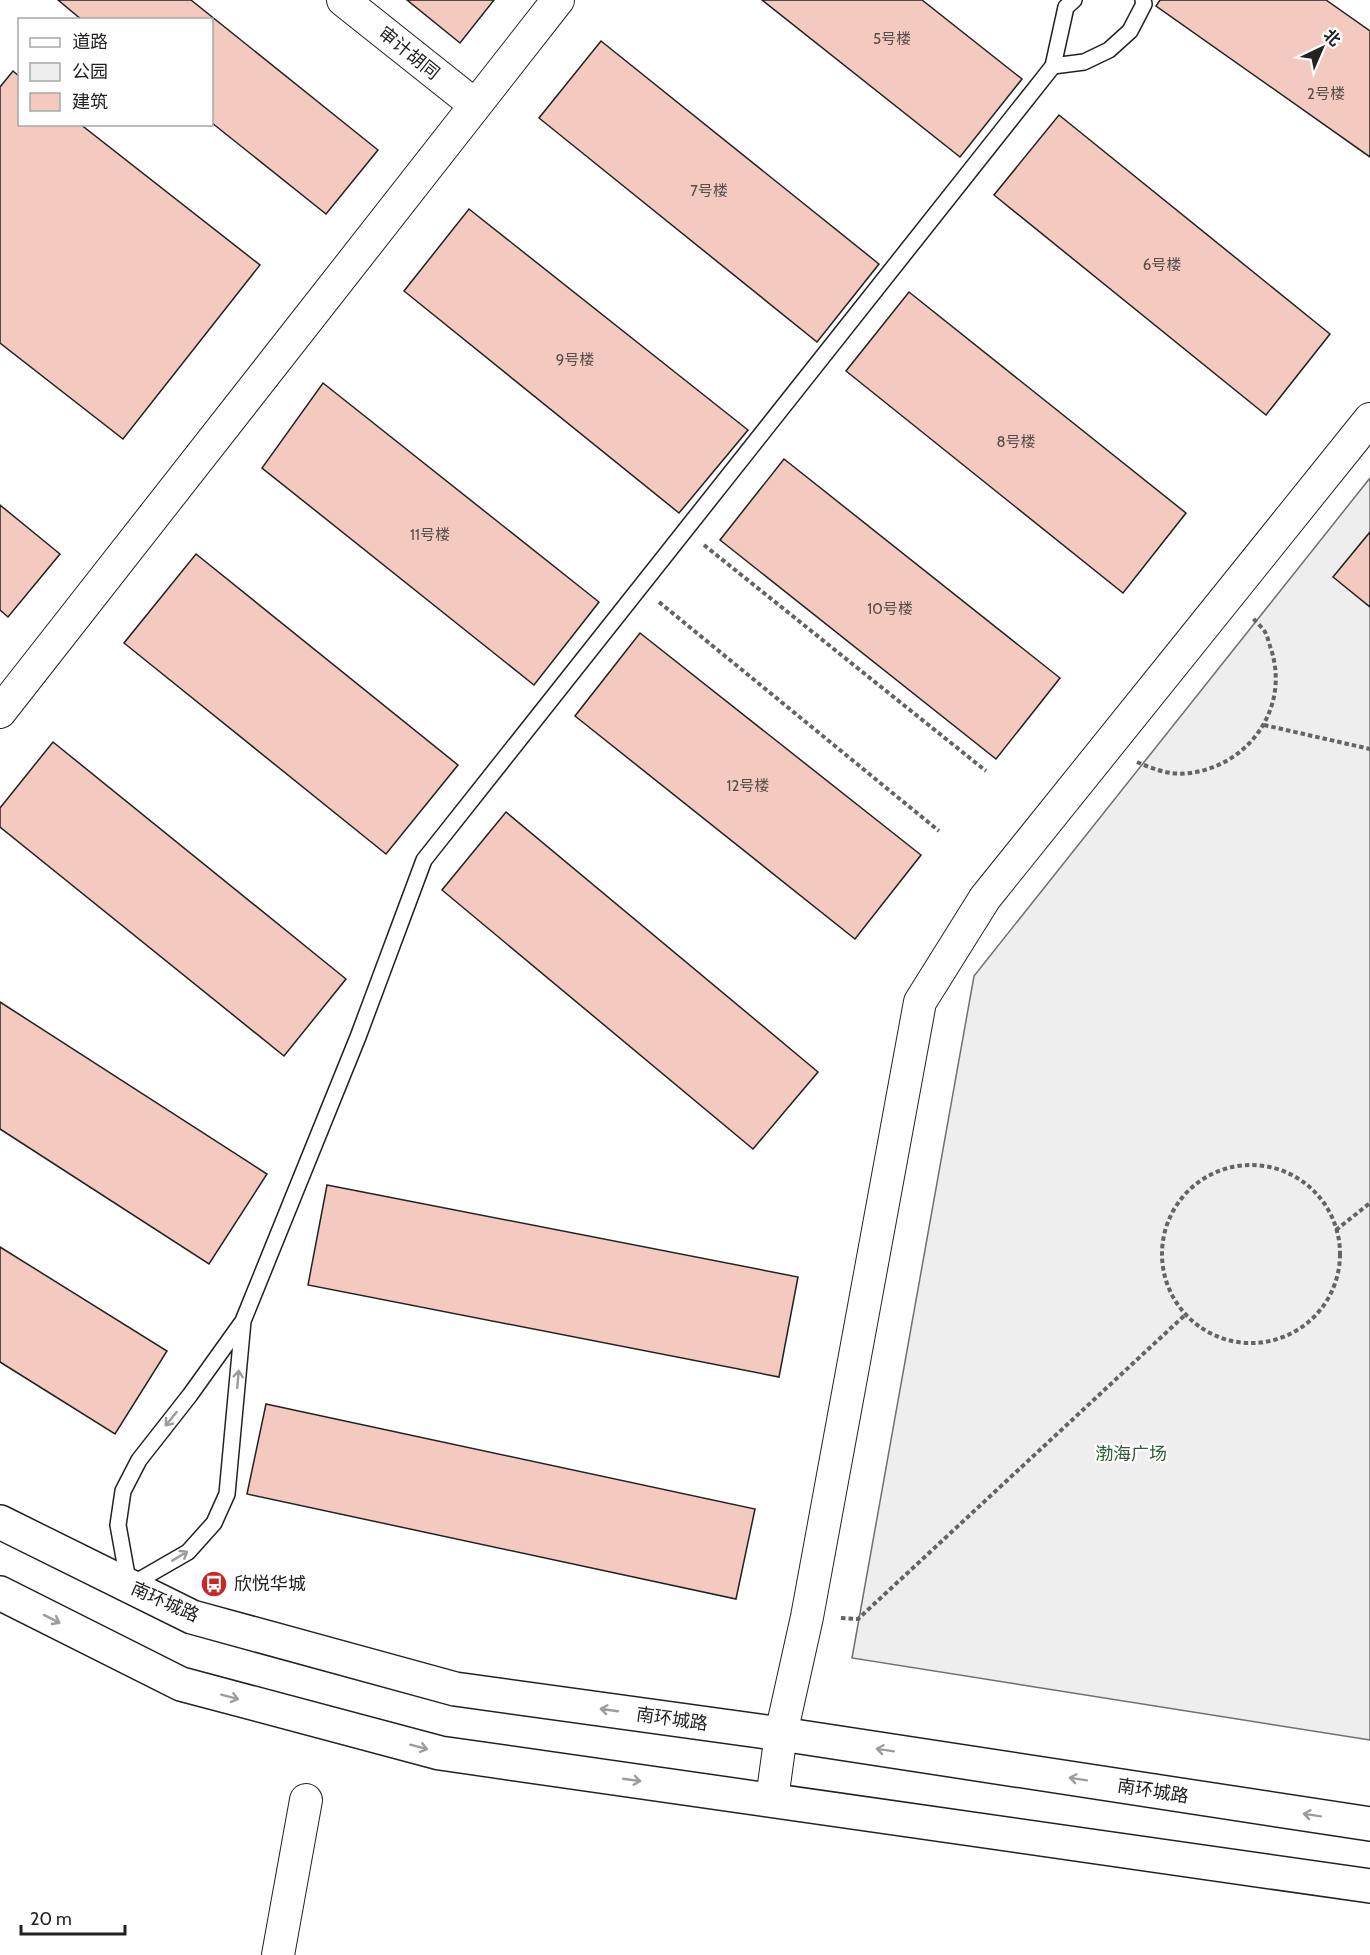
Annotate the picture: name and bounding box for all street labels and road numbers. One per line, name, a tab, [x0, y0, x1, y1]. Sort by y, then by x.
street label: 审计胡同	[374, 22, 444, 84]
street label: 南环城路	[128, 1577, 202, 1627]
street label: 南环城路	[635, 1703, 709, 1735]
street label: 南环城路	[1116, 1775, 1190, 1807]

